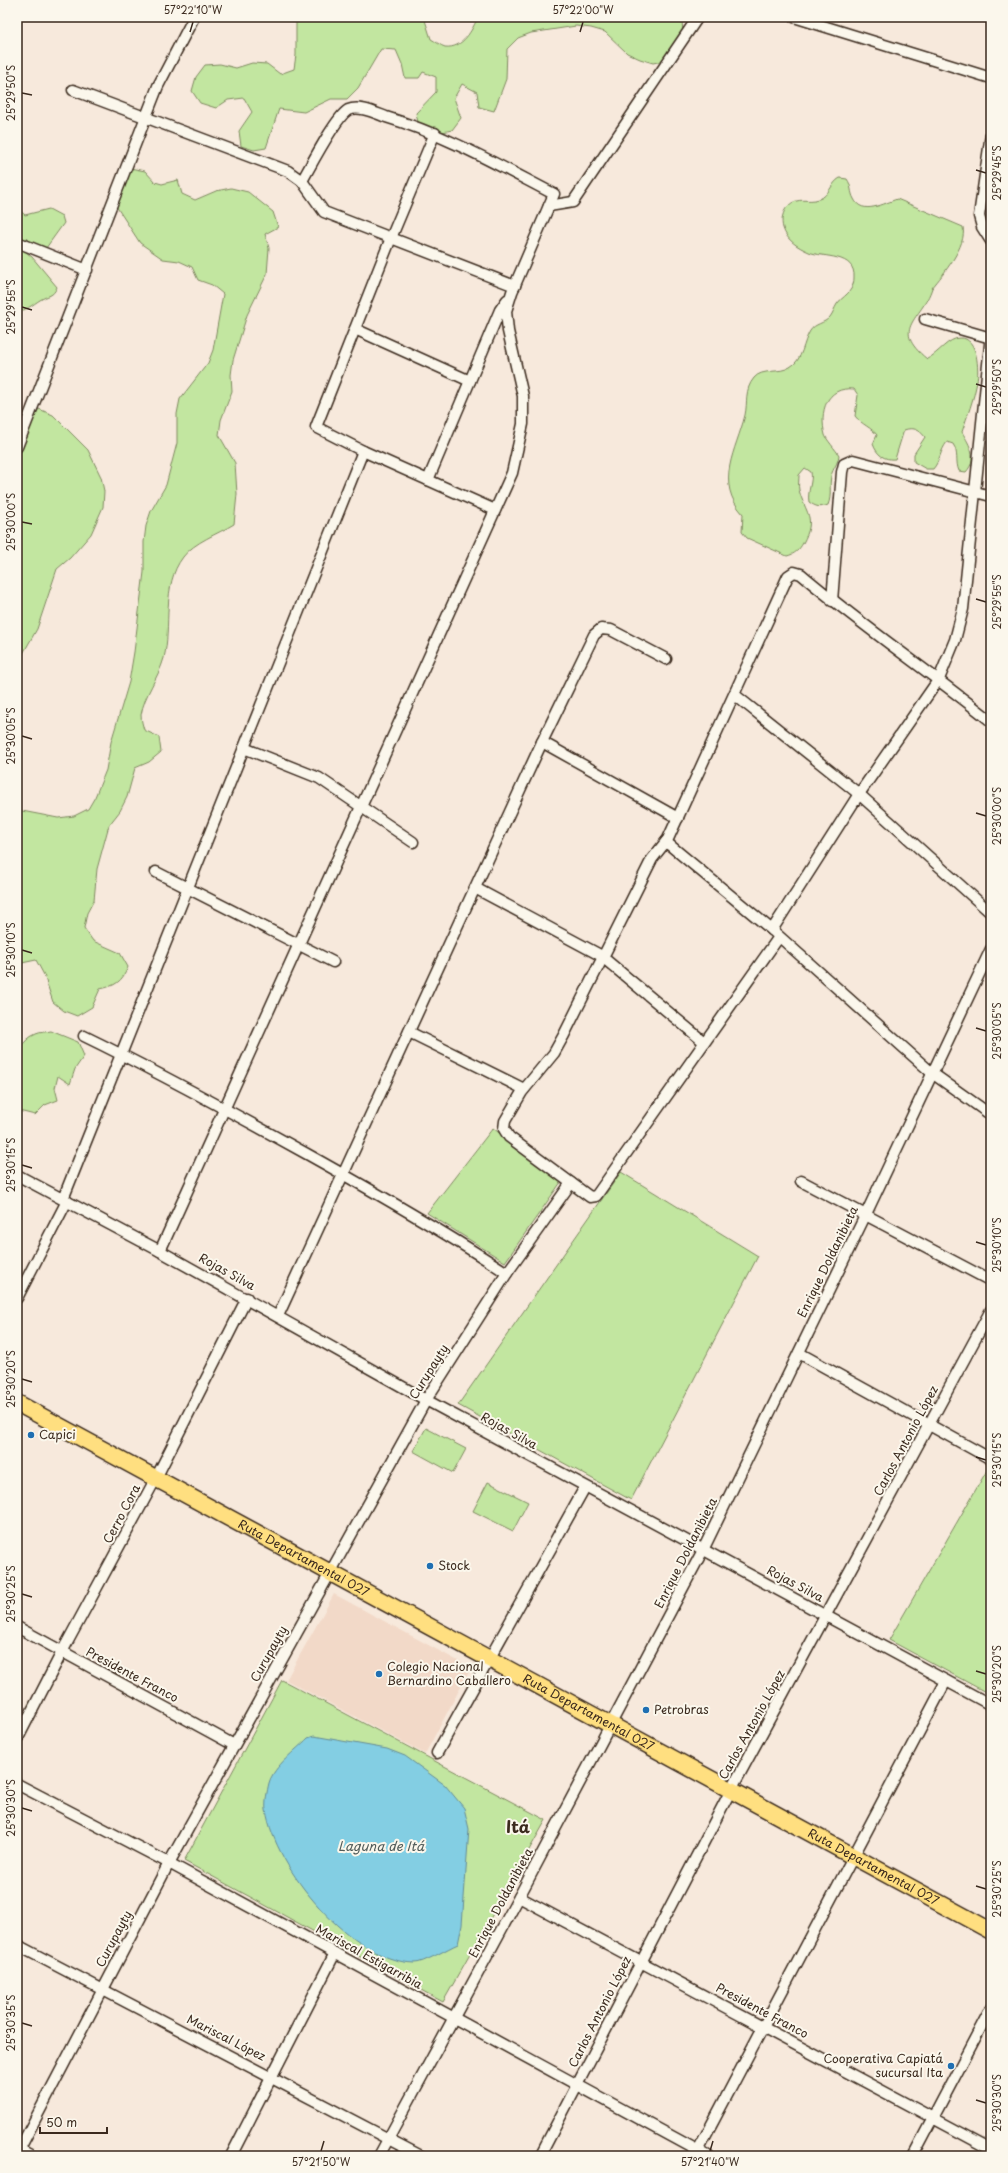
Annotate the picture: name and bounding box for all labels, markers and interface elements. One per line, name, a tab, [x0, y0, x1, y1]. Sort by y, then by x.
text: 57°22'10"W	[164, 2, 223, 17]
text: 57°22'00"W	[553, 2, 614, 17]
text: 25°29'50"S	[3, 65, 18, 121]
text: 25°29'45"S	[989, 145, 1004, 201]
text: 25°29'55"S	[3, 279, 18, 335]
text: 25°29'50"S	[989, 359, 1004, 415]
text: 25°30'00"S	[3, 493, 18, 551]
text: 25°29'55"S	[989, 574, 1004, 630]
text: 25°30'05"S	[3, 707, 18, 765]
text: 25°30'00"S	[989, 787, 1004, 845]
text: 25°30'10"S	[3, 922, 18, 978]
text: 25°30'05"S	[989, 1002, 1004, 1060]
text: 25°30'15"S	[3, 1138, 18, 1192]
street label: Enrique Doldanibieta	[792, 1202, 862, 1320]
text: 25°30'10"S	[989, 1217, 1004, 1273]
street label: Rojas Silva	[196, 1248, 260, 1294]
street label: Curupayty	[404, 1340, 452, 1402]
text: 25°30'20"S	[3, 1350, 18, 1408]
street label: Carlos Antonio López	[868, 1382, 942, 1499]
street label: Rojas Silva	[478, 1407, 542, 1453]
place label: Capici	[39, 1425, 76, 1443]
marker: Capici	[26, 1430, 36, 1440]
text: 25°30'15"S	[989, 1433, 1004, 1487]
street label: Cerro Cora	[98, 1480, 145, 1546]
street label: Enrique Doldanibieta	[649, 1494, 721, 1611]
street label: Ruta Departamental 027	[235, 1515, 373, 1601]
place label: Stock	[438, 1556, 470, 1574]
marker: Stock	[425, 1561, 435, 1571]
street label: Rojas Silva	[764, 1561, 828, 1606]
text: 25°30'25"S	[3, 1565, 18, 1623]
street label: Curupayty	[245, 1622, 291, 1685]
street label: Presidente Franco	[83, 1642, 182, 1706]
text: 25°30'20"S	[989, 1645, 1004, 1703]
place label: Colegio Nacional Bernardino Caballero	[387, 1657, 511, 1689]
street label: Carlos Antonio López	[714, 1666, 789, 1782]
marker: Colegio Nacional Bernardino Caballero	[374, 1669, 384, 1679]
street label: Ruta Departamental 027	[520, 1669, 658, 1755]
place label: Petrobras	[654, 1700, 709, 1718]
marker: Petrobras	[641, 1705, 651, 1715]
text: 25°30'30"S	[3, 1779, 18, 1837]
district label: Itá	[506, 1814, 530, 1838]
street label: Ruta Departamental 027	[805, 1823, 943, 1909]
water label: Laguna de Itá	[338, 1836, 425, 1855]
street label: Enrique Doldanibieta	[464, 1844, 537, 1961]
text: 25°30'25"S	[989, 1860, 1004, 1918]
street label: Curupayty	[91, 1907, 136, 1970]
street label: Mariscal Estigarribia	[313, 1919, 427, 1993]
street label: Carlos Antonio López	[563, 1953, 635, 2070]
street label: Presidente Franco	[713, 1978, 812, 2042]
text: 25°30'35"S	[3, 1995, 18, 2051]
street label: Mariscal López	[184, 2009, 269, 2065]
place label: Cooperativa Capiatá sucursal Ita	[823, 2049, 943, 2081]
marker: Cooperativa Capiatá sucursal Ita	[946, 2061, 956, 2071]
text: 25°30'30"S	[989, 2074, 1004, 2132]
scale bar	[40, 2109, 107, 2135]
text: 50 m	[46, 2113, 77, 2131]
text: 57°21'50"W	[292, 2154, 351, 2169]
text: 57°21'40"W	[681, 2154, 740, 2169]

